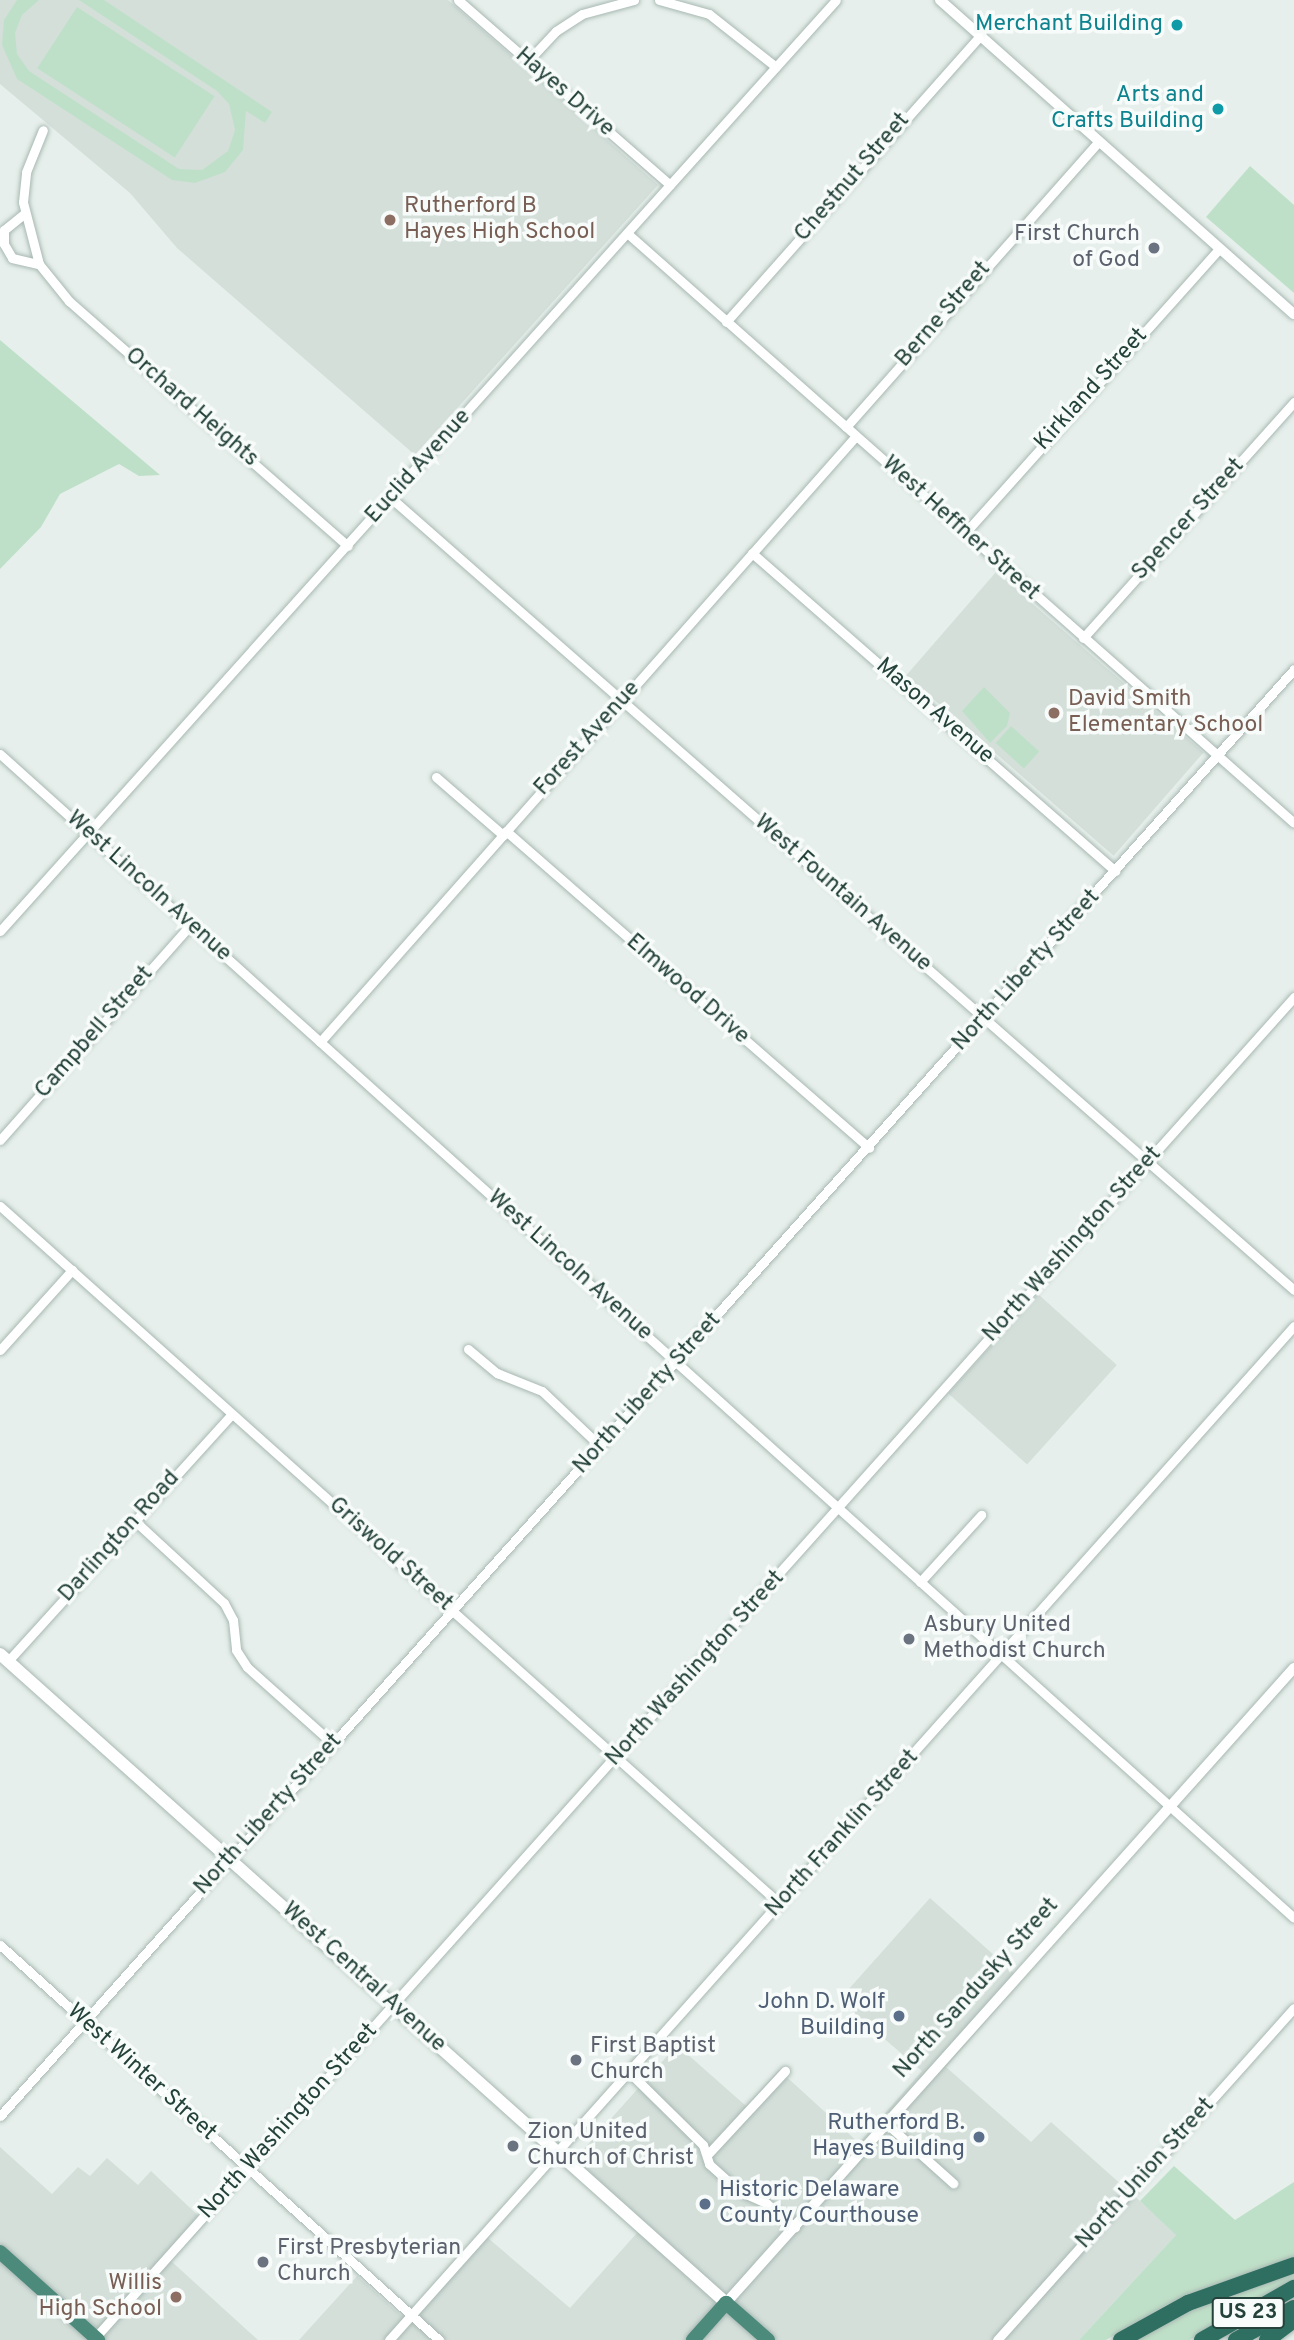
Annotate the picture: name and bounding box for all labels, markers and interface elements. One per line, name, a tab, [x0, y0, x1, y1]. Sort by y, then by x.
place label: Merchant Building	[975, 11, 1163, 39]
marker: Merchant Building	[1169, 17, 1185, 33]
street label: Hayes Drive	[509, 42, 619, 144]
place label: Arts and Crafts Building	[1051, 82, 1204, 136]
marker: Arts and Crafts Building	[1210, 101, 1226, 117]
street label: Chestnut Street	[789, 108, 917, 248]
place label: Rutherford B Hayes High School	[404, 193, 595, 247]
marker: Rutherford B Hayes High School	[382, 212, 398, 228]
place label: First Church of God	[1014, 221, 1140, 275]
marker: First Church of God	[1146, 240, 1162, 256]
street label: Berne Street	[891, 256, 997, 374]
street label: Kirkland Street	[1030, 323, 1154, 457]
street label: Orchard Heights	[119, 342, 263, 474]
street label: Euclid Avenue	[360, 404, 478, 530]
street label: West Heffner Street	[875, 451, 1045, 607]
street label: Spencer Street	[1127, 453, 1251, 587]
street label: Mason Avenue	[869, 653, 999, 771]
street label: Forest Avenue	[529, 676, 647, 802]
place label: David Smith Elementary School	[1068, 686, 1263, 740]
marker: David Smith Elementary School	[1046, 705, 1062, 721]
street label: West Lincoln Avenue	[59, 805, 237, 969]
street label: West Fountain Avenue	[747, 809, 937, 979]
street label: North Liberty Street	[947, 884, 1107, 1058]
street label: Elmwood Drive	[620, 929, 754, 1051]
street label: Campbell Street	[30, 961, 160, 1105]
street label: North Washington Street	[978, 1141, 1168, 1349]
street label: West Lincoln Avenue	[480, 1184, 658, 1348]
street label: North Liberty Street	[568, 1307, 728, 1481]
street label: Darlington Road	[54, 1466, 186, 1608]
street label: Griswold Street	[322, 1492, 458, 1618]
street label: North Washington Street	[601, 1565, 791, 1773]
place label: Asbury United Methodist Church	[923, 1612, 1106, 1666]
marker: Asbury United Methodist Church	[901, 1631, 917, 1647]
street label: North Liberty Street	[189, 1728, 349, 1902]
street label: North Franklin Street	[761, 1745, 925, 1923]
street label: North Sandusky Street	[889, 1893, 1065, 2085]
street label: West Central Avenue	[275, 1897, 451, 2059]
place label: John D. Wolf Building	[757, 1989, 885, 2043]
street label: West Winter Street	[60, 1998, 222, 2148]
marker: John D. Wolf Building	[891, 2008, 907, 2024]
street label: North Washington Street	[194, 2018, 384, 2226]
place label: First Baptist Church	[590, 2033, 716, 2087]
marker: First Baptist Church	[568, 2052, 584, 2068]
street label: North Union Street	[1071, 2093, 1221, 2255]
place label: Rutherford B. Hayes Building	[812, 2110, 965, 2164]
place label: Zion United Church of Christ	[527, 2119, 694, 2173]
marker: Rutherford B. Hayes Building	[971, 2129, 987, 2145]
marker: Zion United Church of Christ	[505, 2138, 521, 2154]
place label: Historic Delaware County Courthouse	[719, 2177, 919, 2231]
marker: Historic Delaware County Courthouse	[697, 2196, 713, 2212]
place label: First Presbyterian Church	[277, 2235, 461, 2289]
marker: First Presbyterian Church	[255, 2254, 271, 2270]
place label: Willis High School	[39, 2270, 162, 2324]
marker: Willis High School	[168, 2289, 184, 2305]
road number: US 23	[1211, 2296, 1285, 2330]

